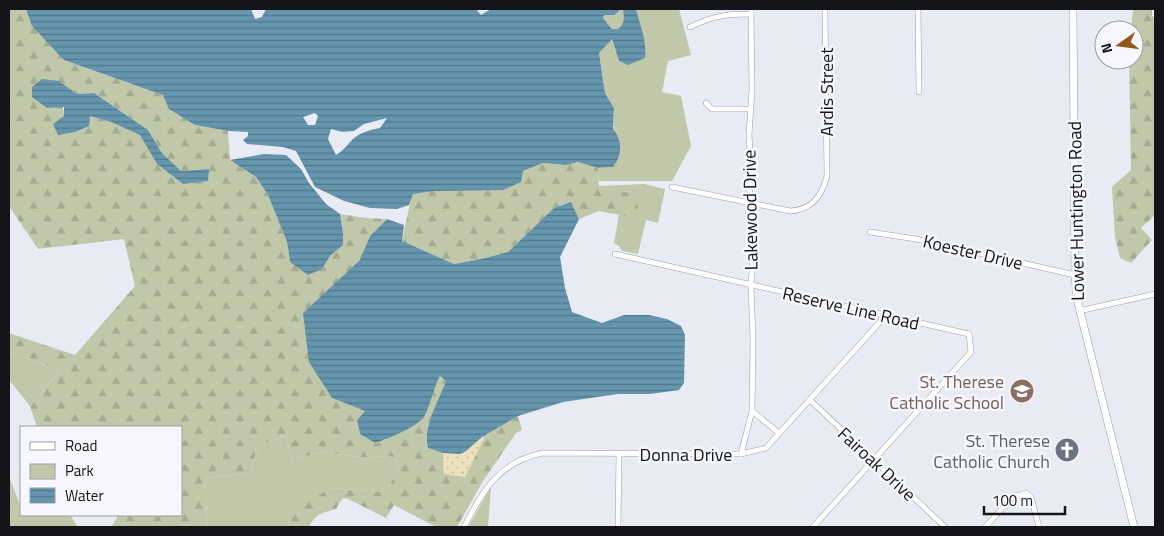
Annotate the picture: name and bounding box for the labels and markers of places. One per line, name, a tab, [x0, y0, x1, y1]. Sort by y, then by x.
place label: St. Therese Catholic School	[889, 368, 1004, 416]
school or university icon: St. Therese Catholic School	[1009, 378, 1035, 404]
place label: St. Therese Catholic Church	[933, 427, 1050, 475]
church icon: St. Therese Catholic Church	[1054, 437, 1080, 463]

